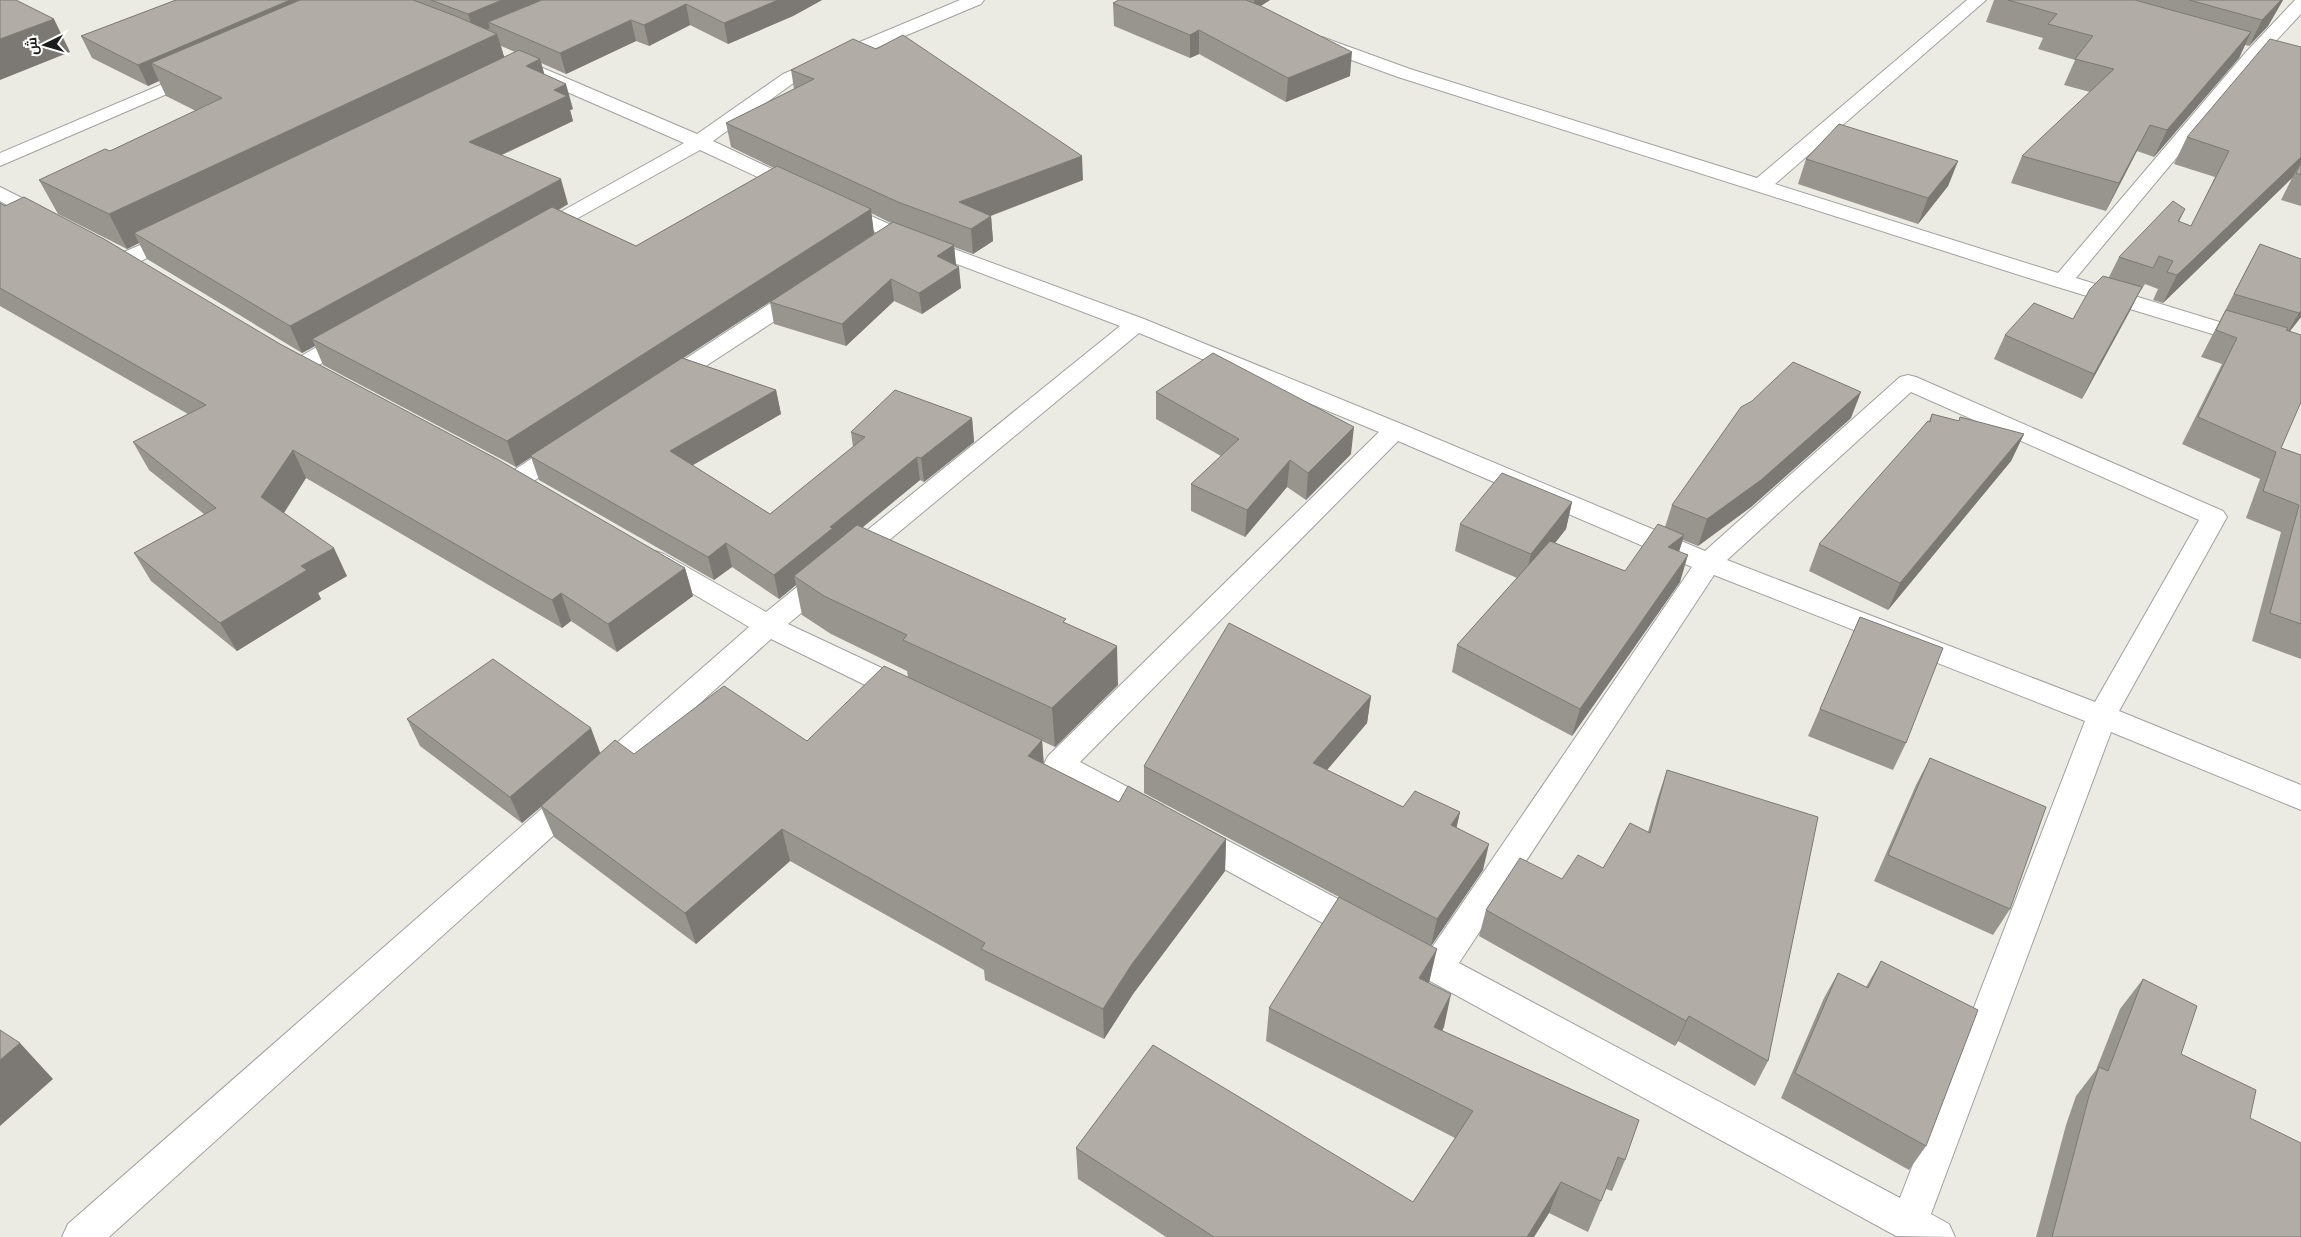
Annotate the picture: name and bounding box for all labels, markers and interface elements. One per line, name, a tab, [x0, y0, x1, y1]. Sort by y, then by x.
north arrow	[20, 20, 70, 70]
text: ش	[23, 36, 42, 56]

